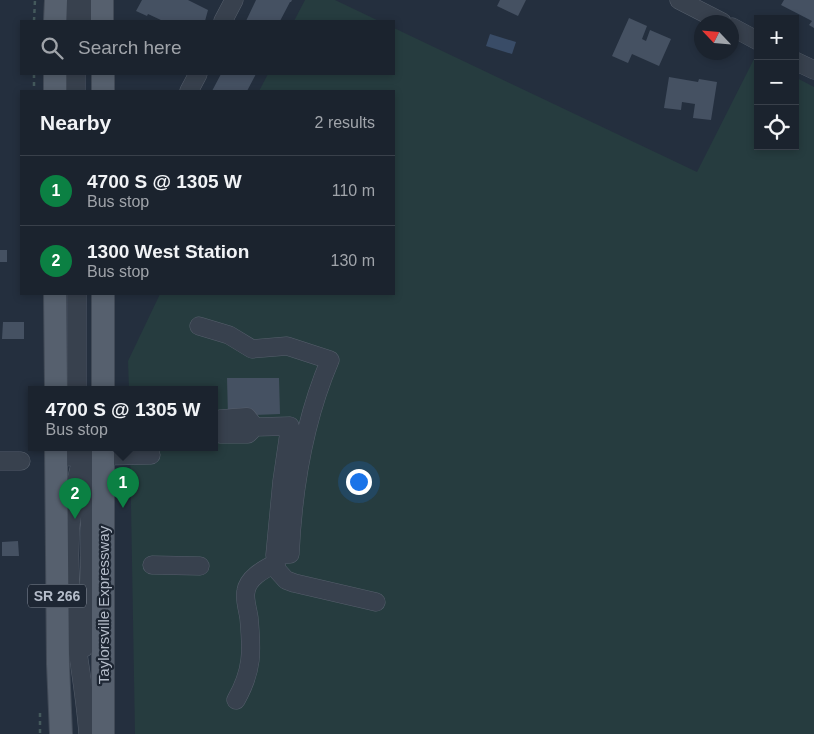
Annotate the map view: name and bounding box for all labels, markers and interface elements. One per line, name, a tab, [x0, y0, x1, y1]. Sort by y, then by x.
north arrow	[694, 15, 739, 60]
map controls	[754, 15, 799, 150]
button: +	[754, 15, 799, 60]
search box	[20, 20, 395, 75]
icon: search	[38, 34, 66, 62]
text: Search here	[78, 37, 182, 58]
button: −	[754, 60, 799, 105]
button: locate	[754, 105, 799, 150]
text: Nearby	[40, 111, 111, 134]
text: 2 results	[315, 114, 375, 131]
text: 4700 S @ 1305 W	[87, 171, 242, 192]
text: 1	[52, 182, 60, 199]
text: 110 m	[332, 182, 375, 199]
text: Bus stop	[87, 193, 149, 210]
text: 1300 West Station	[87, 241, 249, 262]
text: 2	[52, 252, 60, 269]
text: 130 m	[331, 252, 375, 269]
text: Bus stop	[87, 263, 149, 280]
popup	[28, 386, 218, 451]
text: 4700 S @ 1305 W	[46, 399, 200, 420]
text: Bus stop	[46, 421, 108, 438]
pin: 1	[107, 467, 139, 508]
your location	[346, 469, 372, 495]
pin: 2	[59, 478, 91, 519]
street label: Taylorsville Expressway	[95, 525, 112, 684]
road number: SR 266	[28, 584, 86, 608]

